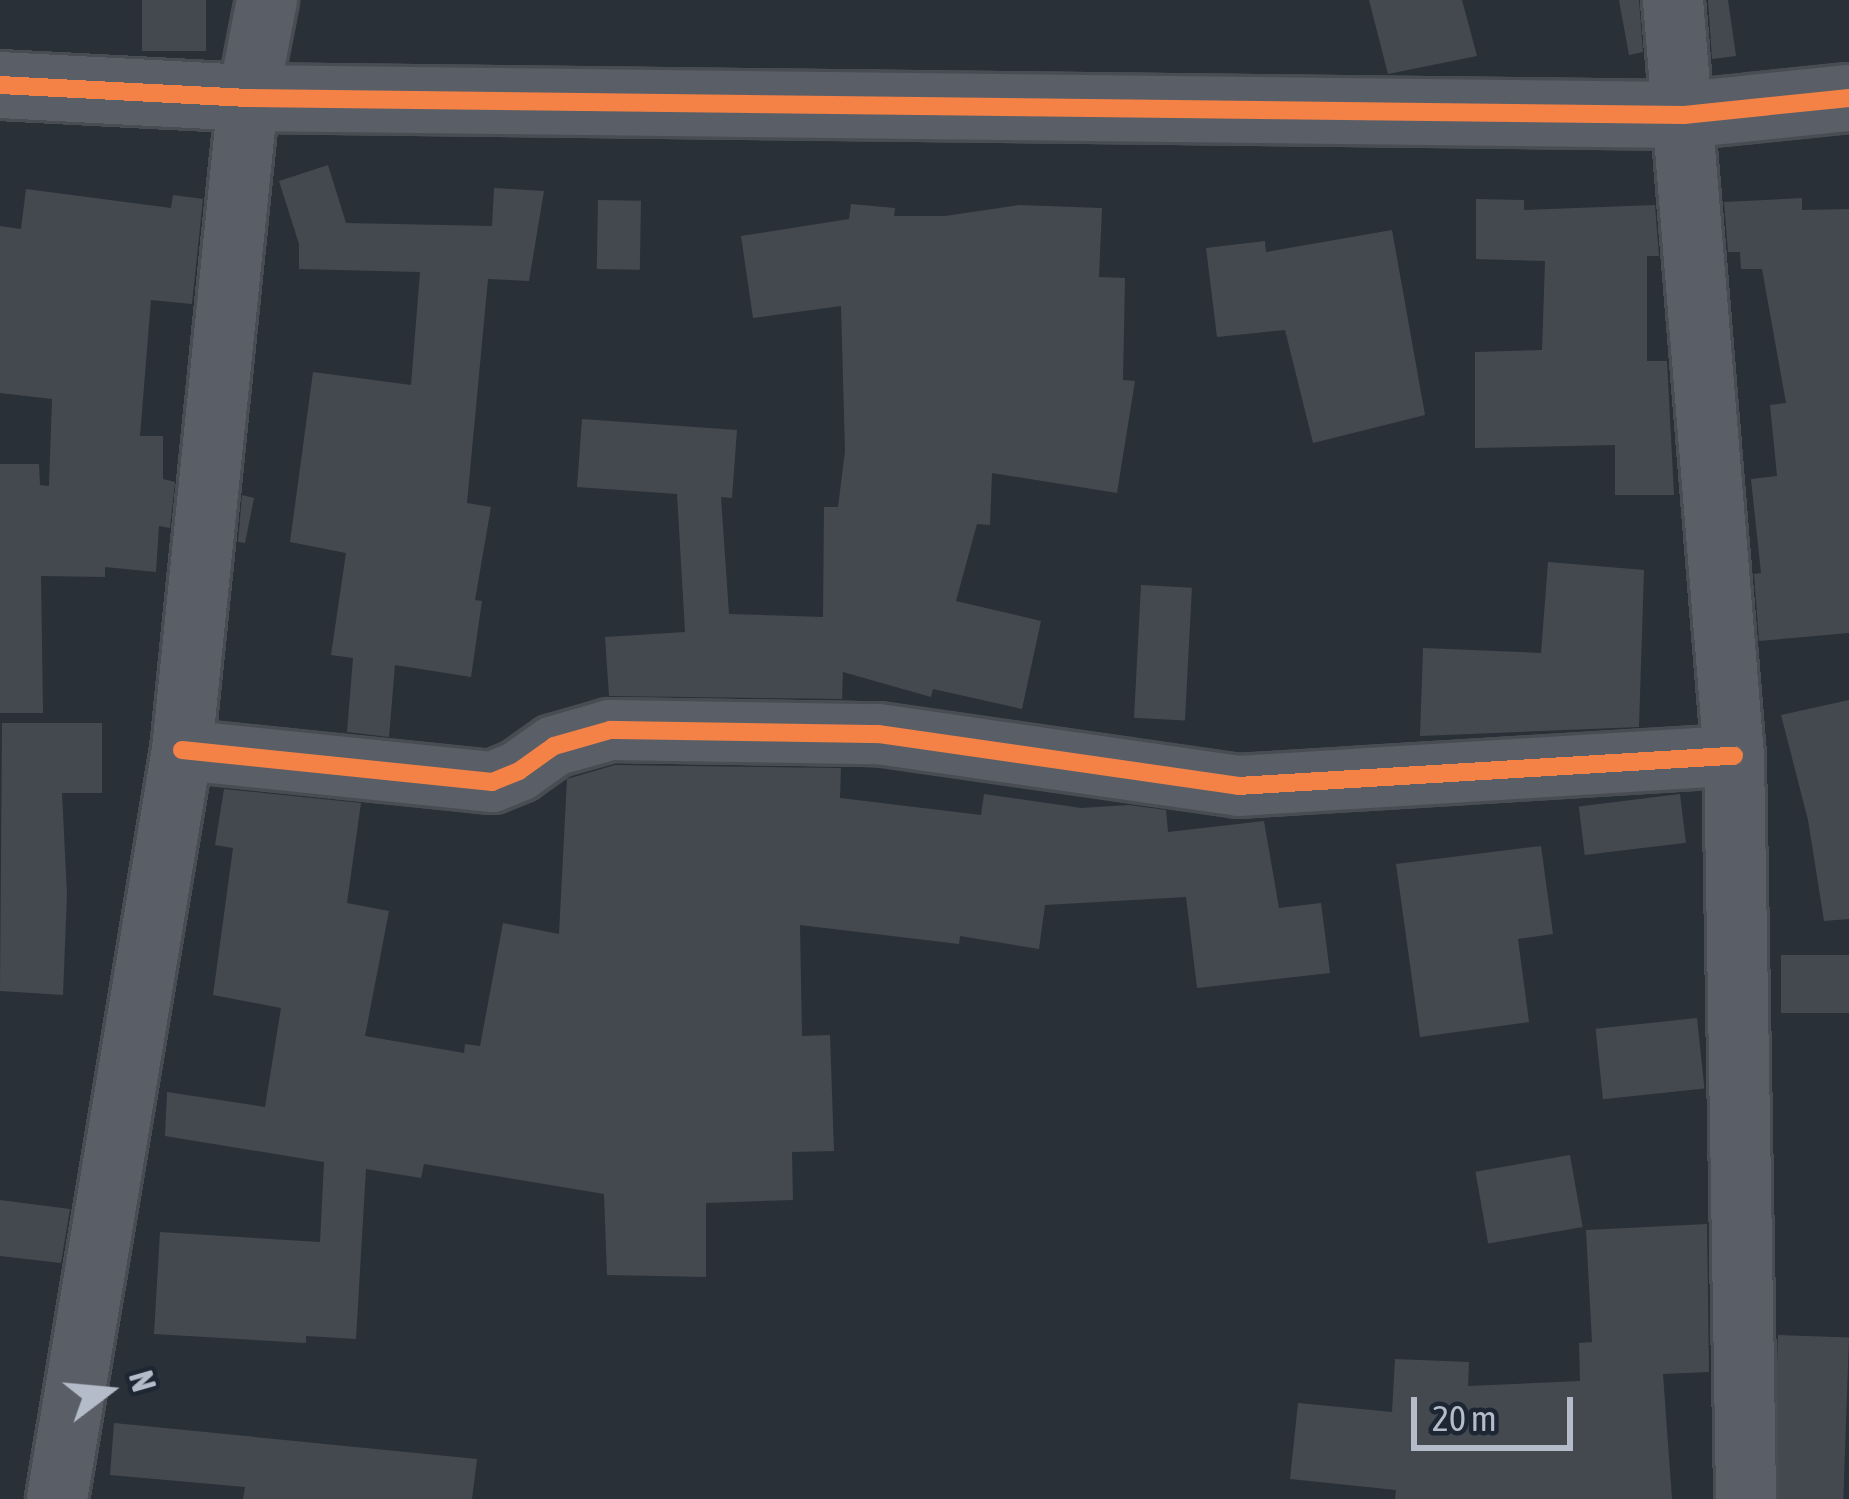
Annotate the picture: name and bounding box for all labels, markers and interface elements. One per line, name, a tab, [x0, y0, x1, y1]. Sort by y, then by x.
north arrow	[48, 1331, 168, 1451]
text: N	[122, 1366, 164, 1396]
scale bar	[1417, 1373, 1579, 1447]
text: 20 m	[1432, 1397, 1497, 1439]

